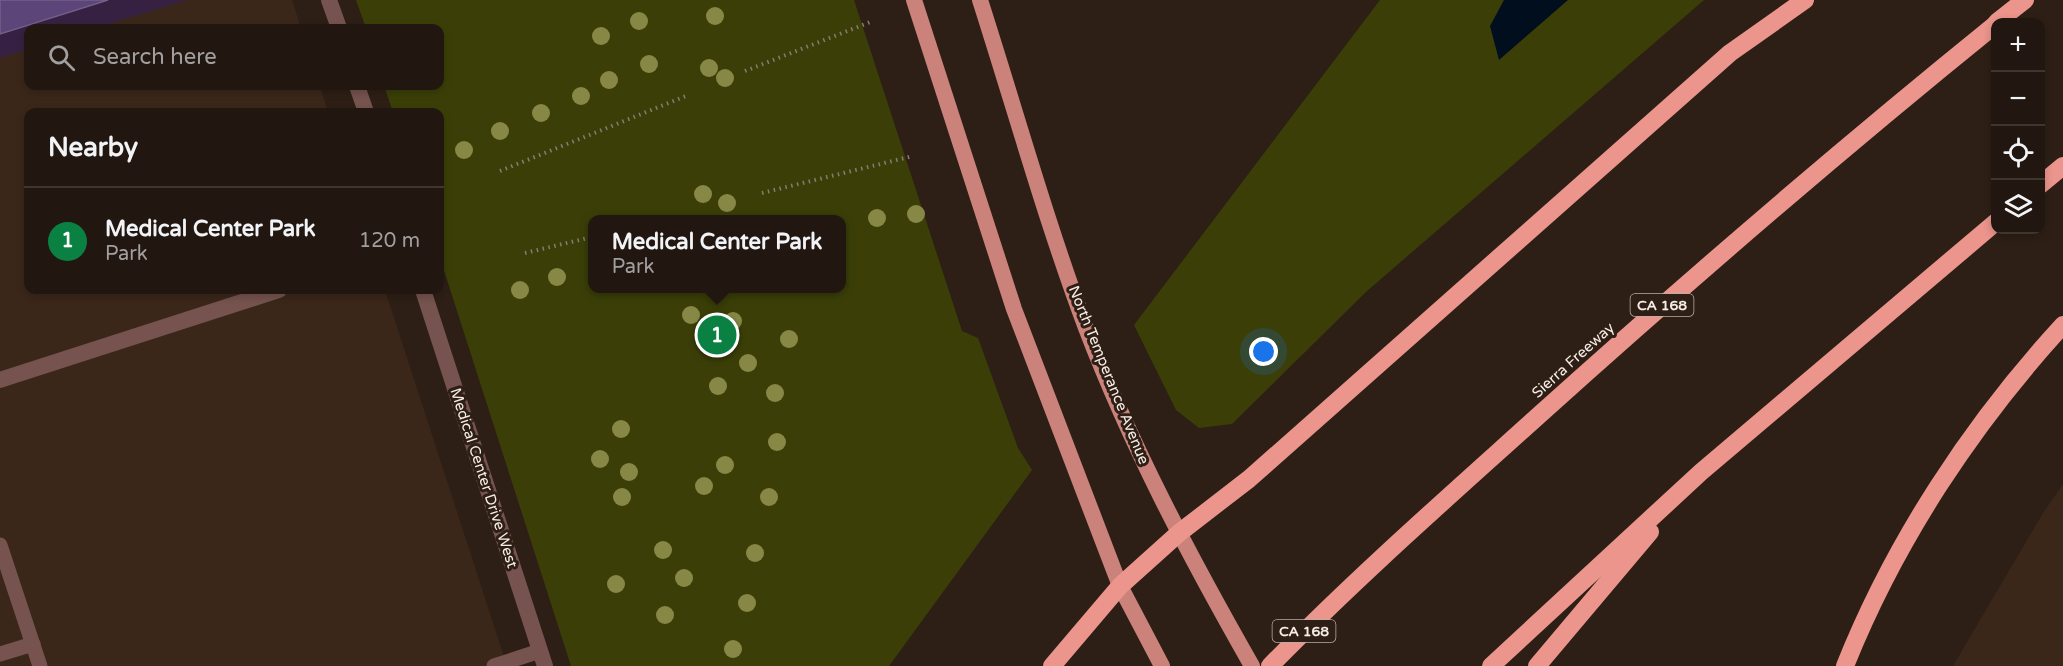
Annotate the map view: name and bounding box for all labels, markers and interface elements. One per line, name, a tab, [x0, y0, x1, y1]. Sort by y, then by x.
map controls	[1991, 18, 2045, 234]
button: +	[1991, 18, 2045, 72]
search box	[24, 24, 444, 90]
icon: search	[45, 41, 78, 74]
text: Search here	[93, 44, 217, 70]
button: −	[1991, 72, 2045, 126]
button: locate	[1991, 126, 2045, 180]
text: Nearby	[48, 132, 138, 163]
button: layers	[1991, 180, 2045, 234]
popup	[588, 215, 846, 293]
text: Medical Center Park	[105, 216, 315, 242]
text: 1	[61, 229, 74, 253]
text: 120 m	[359, 229, 420, 253]
text: Medical Center Park	[612, 229, 822, 255]
text: Park	[105, 242, 148, 266]
text: Park	[612, 255, 655, 279]
street label: North Temperance Avenue	[1065, 283, 1153, 467]
road number: CA 168	[1630, 294, 1694, 316]
pin: 1	[698, 312, 736, 358]
street label: Sierra Freeway	[1528, 318, 1618, 402]
your location	[1249, 337, 1278, 366]
street label: Medical Center Drive West	[446, 386, 522, 570]
road number: CA 168	[1272, 620, 1336, 642]

